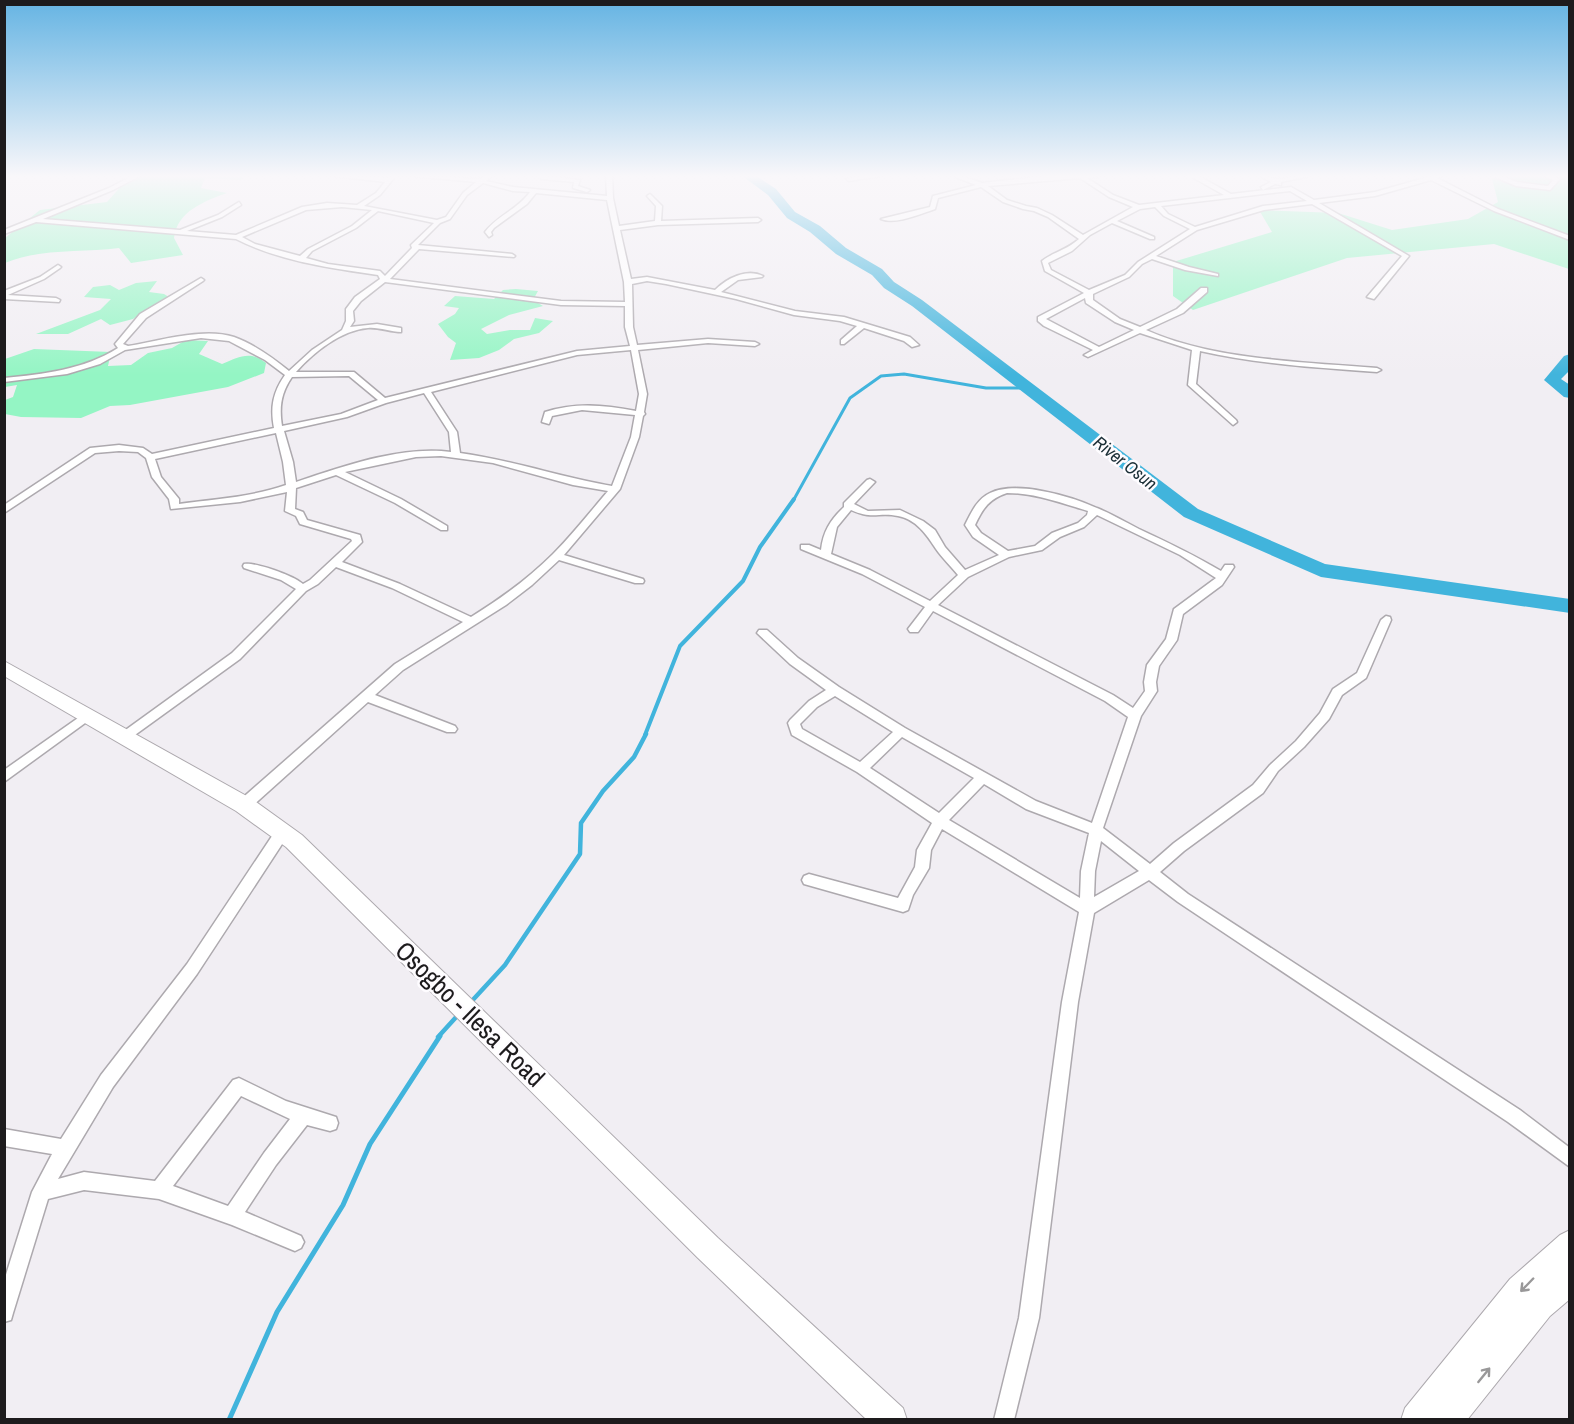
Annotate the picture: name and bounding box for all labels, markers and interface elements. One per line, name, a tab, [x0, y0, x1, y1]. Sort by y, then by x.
water label: River Osun	[1088, 430, 1162, 495]
street label: Osogbo - Ilesa Road	[388, 933, 553, 1094]
one-way arrow	[1520, 1277, 1534, 1292]
one-way arrow	[1477, 1368, 1491, 1383]

